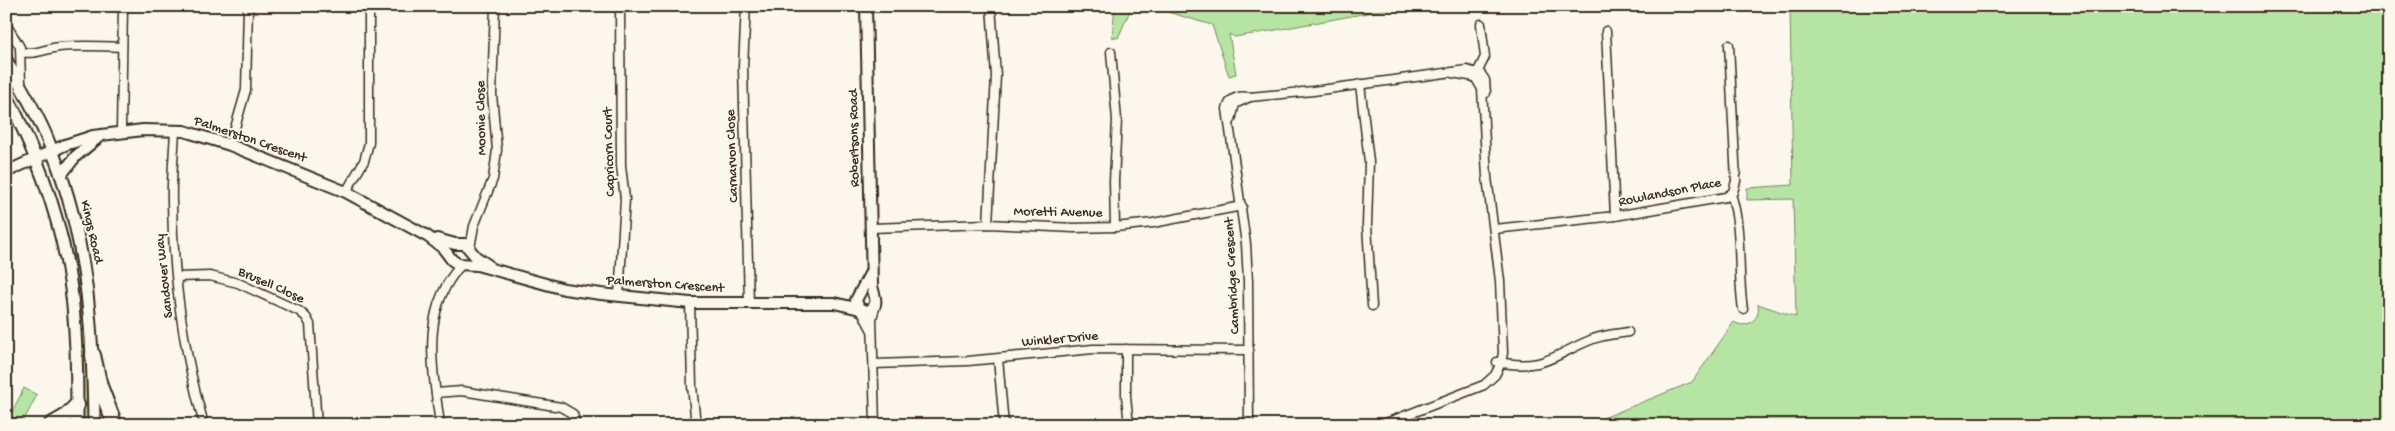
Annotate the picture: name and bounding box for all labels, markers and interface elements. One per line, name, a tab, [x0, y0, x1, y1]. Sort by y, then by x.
street label: Moonie Close	[473, 80, 491, 156]
street label: Robertsons Road	[846, 87, 864, 187]
street label: Capricorn Court	[600, 106, 620, 197]
street label: Carnarvon Close	[723, 108, 743, 203]
street label: Palmerston Crescent	[190, 112, 310, 168]
street label: Rowlandson Place	[1617, 175, 1723, 211]
street label: Kings Road	[75, 199, 107, 267]
street label: Moretti Avenue	[1013, 204, 1103, 222]
street label: Cambridge Crescent	[1221, 216, 1245, 335]
street label: Sandover Way	[152, 233, 178, 319]
street label: Brusell Close	[234, 263, 308, 308]
street label: Palmerston Crescent	[605, 272, 726, 298]
street label: Winkler Drive	[1021, 328, 1100, 352]

